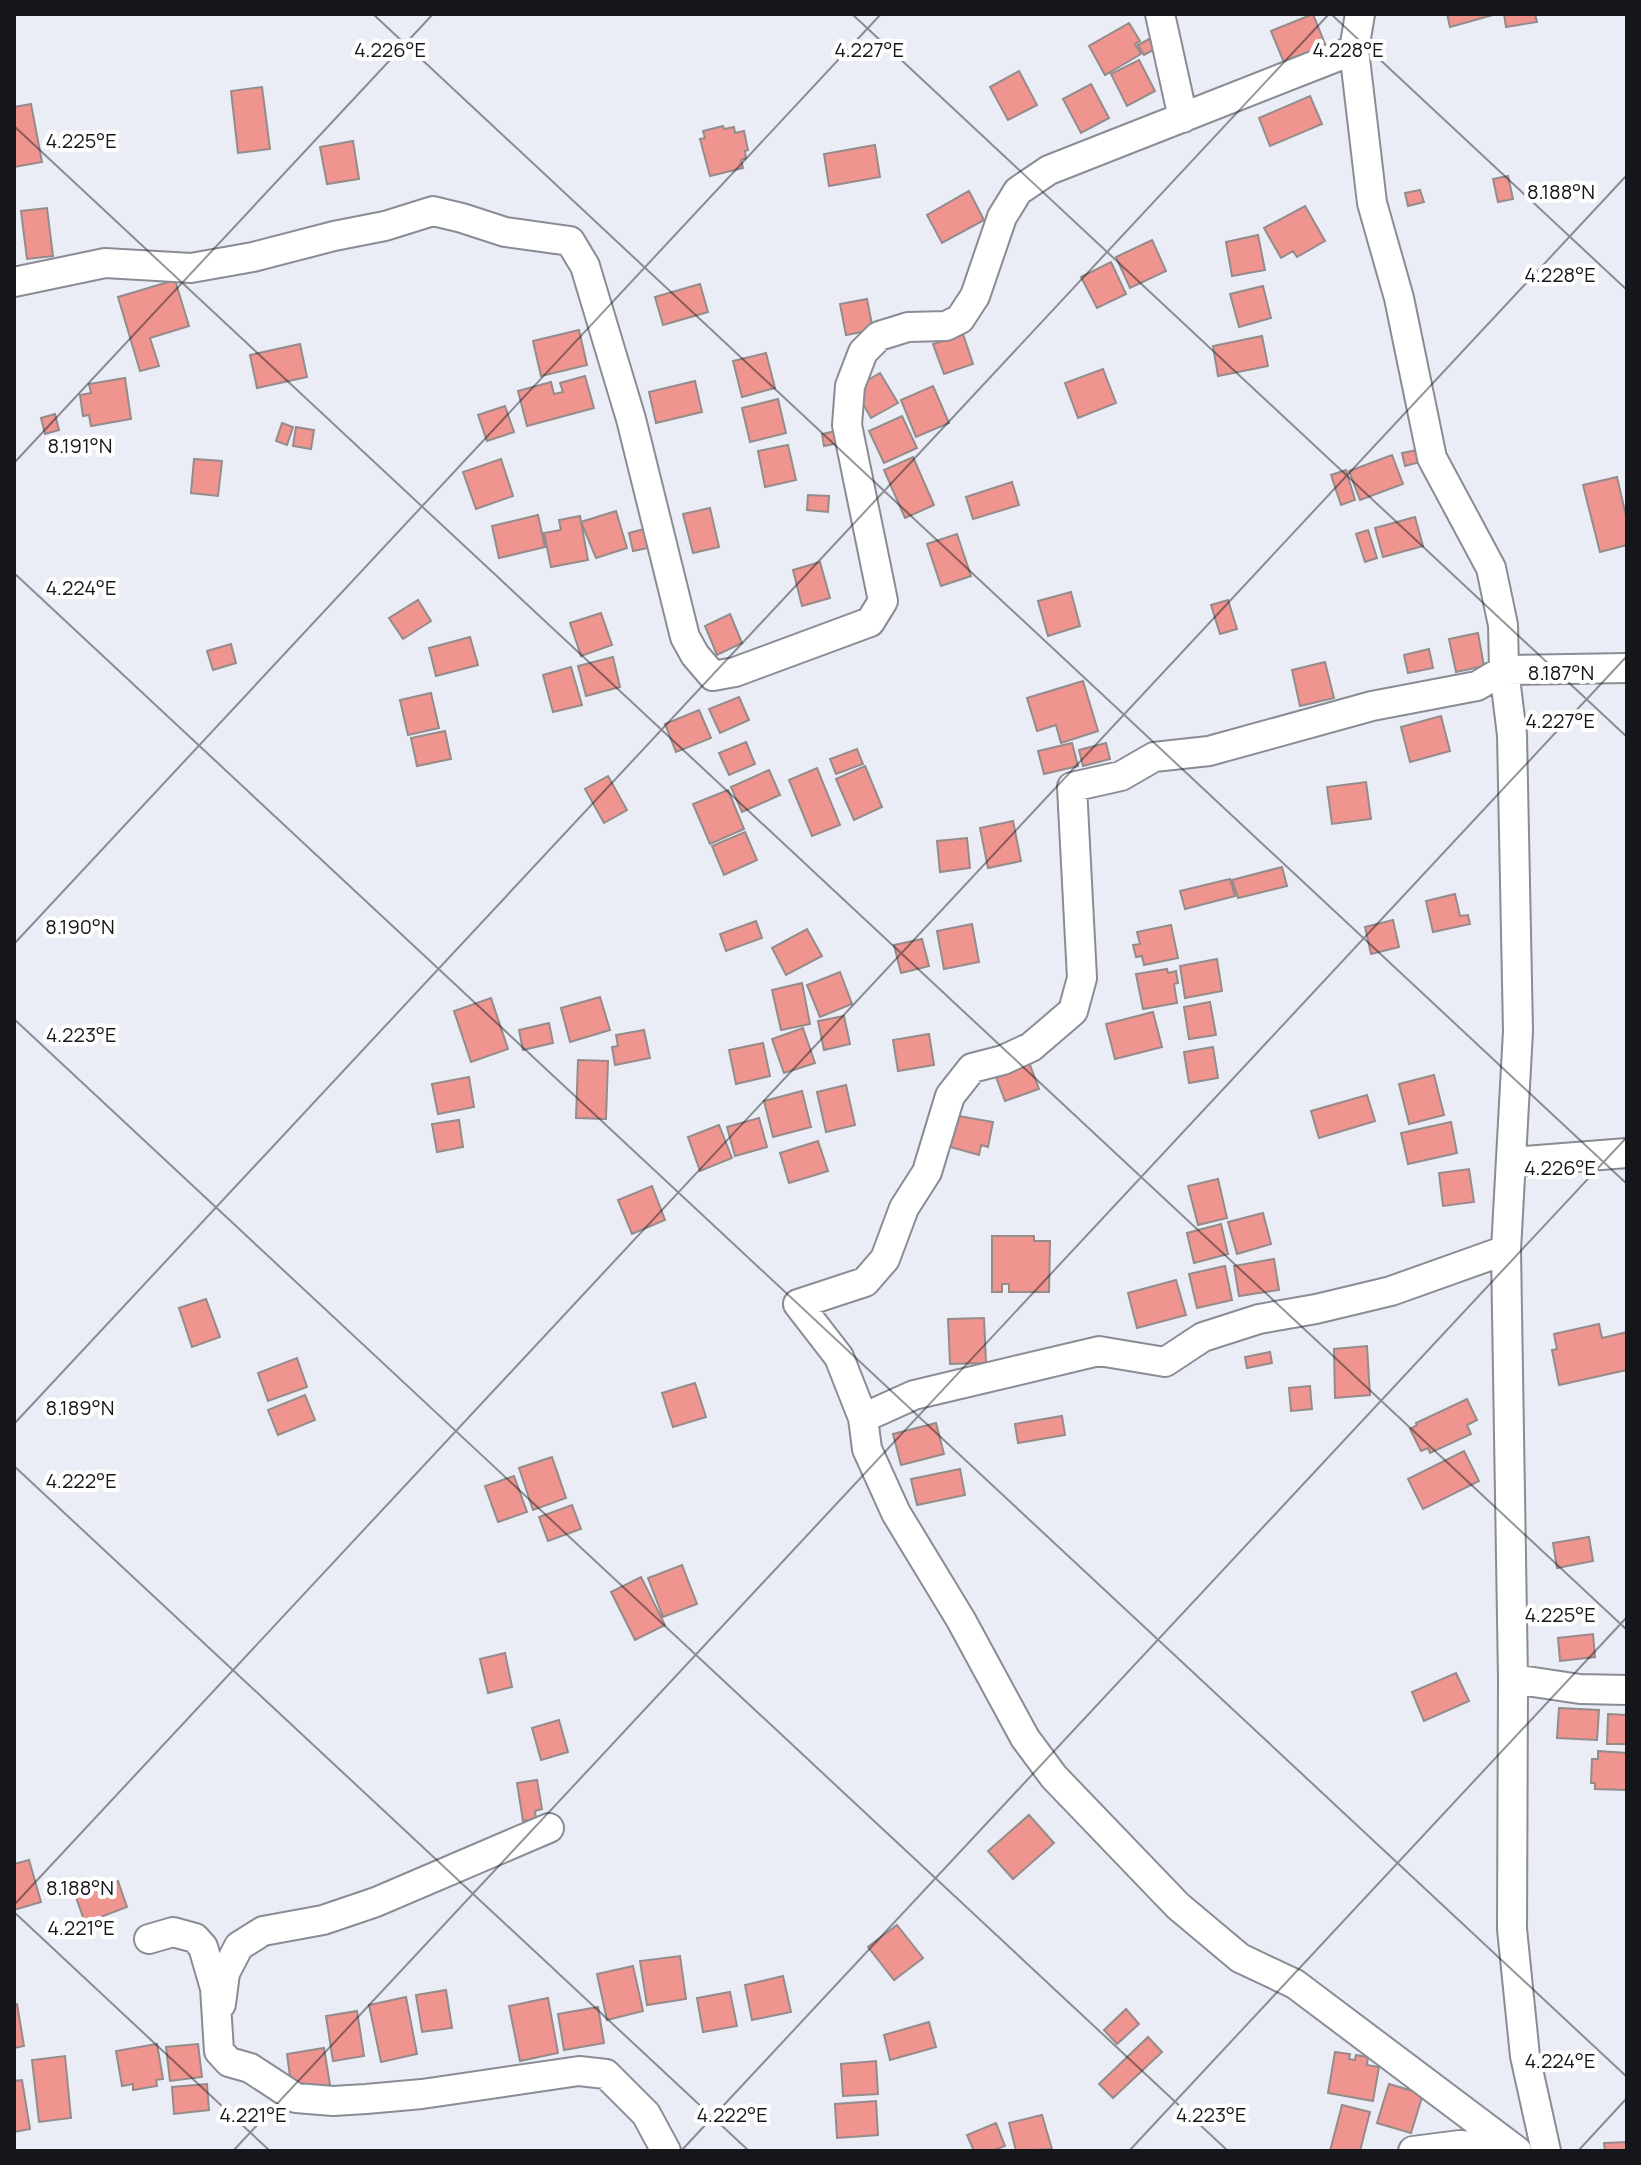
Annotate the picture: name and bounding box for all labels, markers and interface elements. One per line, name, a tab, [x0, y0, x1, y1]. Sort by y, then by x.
text: 4.226°E	[354, 36, 426, 63]
text: 4.227°E	[834, 36, 904, 63]
text: 4.228°E	[1312, 36, 1384, 63]
text: 4.225°E	[45, 127, 117, 154]
text: 8.188°N	[1527, 178, 1595, 205]
text: 4.228°E	[1524, 261, 1596, 288]
text: 8.191°N	[48, 432, 112, 459]
text: 4.224°E	[45, 574, 117, 601]
text: 8.187°N	[1528, 659, 1594, 686]
text: 4.227°E	[1525, 707, 1595, 734]
text: 8.190°N	[45, 913, 115, 940]
text: 4.223°E	[46, 1021, 116, 1048]
text: 4.226°E	[1524, 1154, 1596, 1181]
text: 8.189°N	[46, 1394, 114, 1421]
text: 4.222°E	[45, 1467, 117, 1494]
text: 4.225°E	[1524, 1601, 1596, 1628]
text: 8.188°N	[46, 1874, 114, 1901]
text: 4.221°E	[47, 1914, 115, 1941]
text: 4.224°E	[1524, 2047, 1596, 2074]
text: 4.221°E	[219, 2101, 287, 2128]
text: 4.222°E	[696, 2101, 768, 2128]
text: 4.223°E	[1176, 2101, 1246, 2128]

